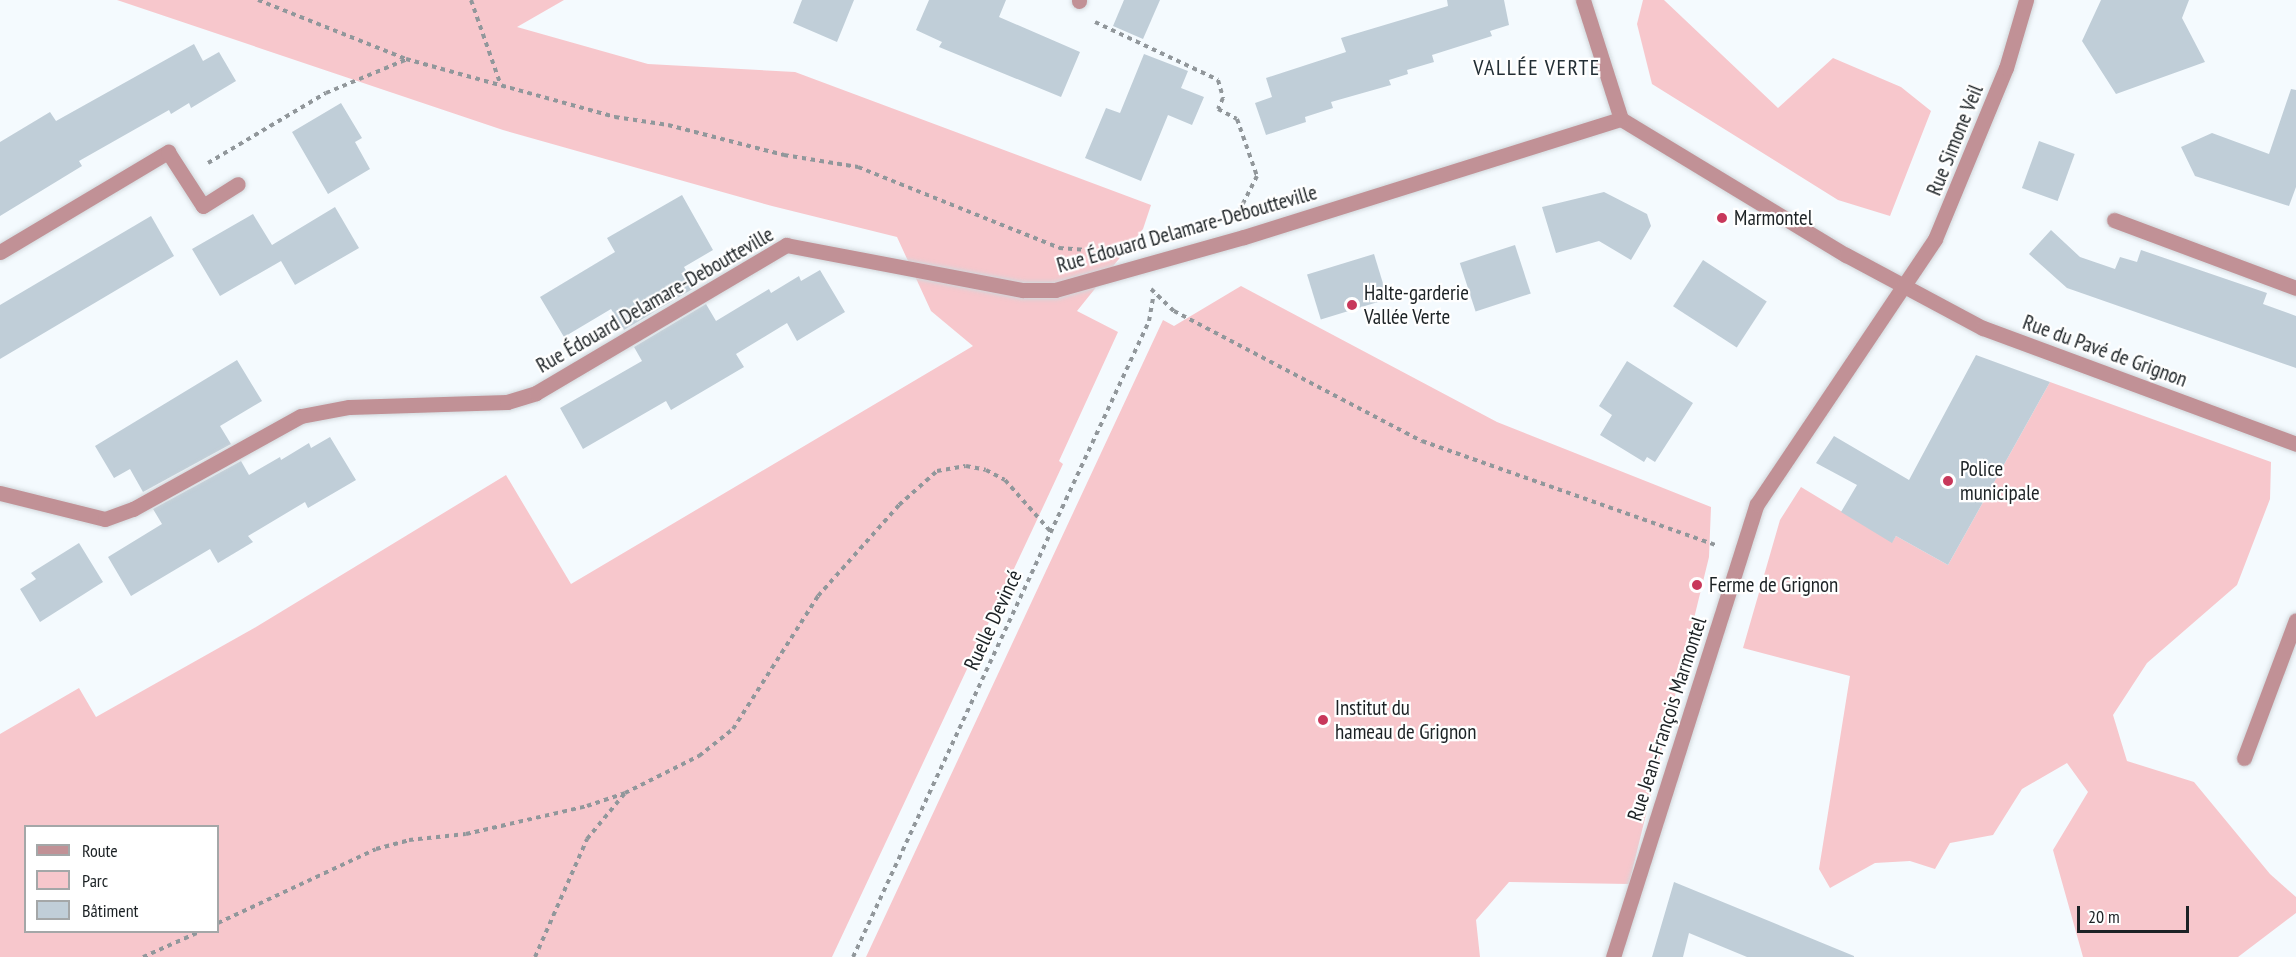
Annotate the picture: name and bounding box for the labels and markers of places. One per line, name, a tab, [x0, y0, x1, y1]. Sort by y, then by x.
place label: Marmontel	[1734, 205, 1813, 231]
marker: Marmontel	[1715, 211, 1729, 225]
place label: Halte-garderie Vallée Verte	[1364, 280, 1469, 330]
marker: Halte-garderie Vallée Verte	[1345, 298, 1359, 312]
place label: Police municipale	[1960, 456, 2040, 506]
marker: Police municipale	[1941, 474, 1955, 488]
place label: Ferme de Grignon	[1709, 572, 1838, 598]
marker: Ferme de Grignon	[1690, 578, 1704, 592]
place label: Institut du hameau de Grignon	[1335, 695, 1476, 745]
marker: Institut du hameau de Grignon	[1316, 713, 1330, 727]

